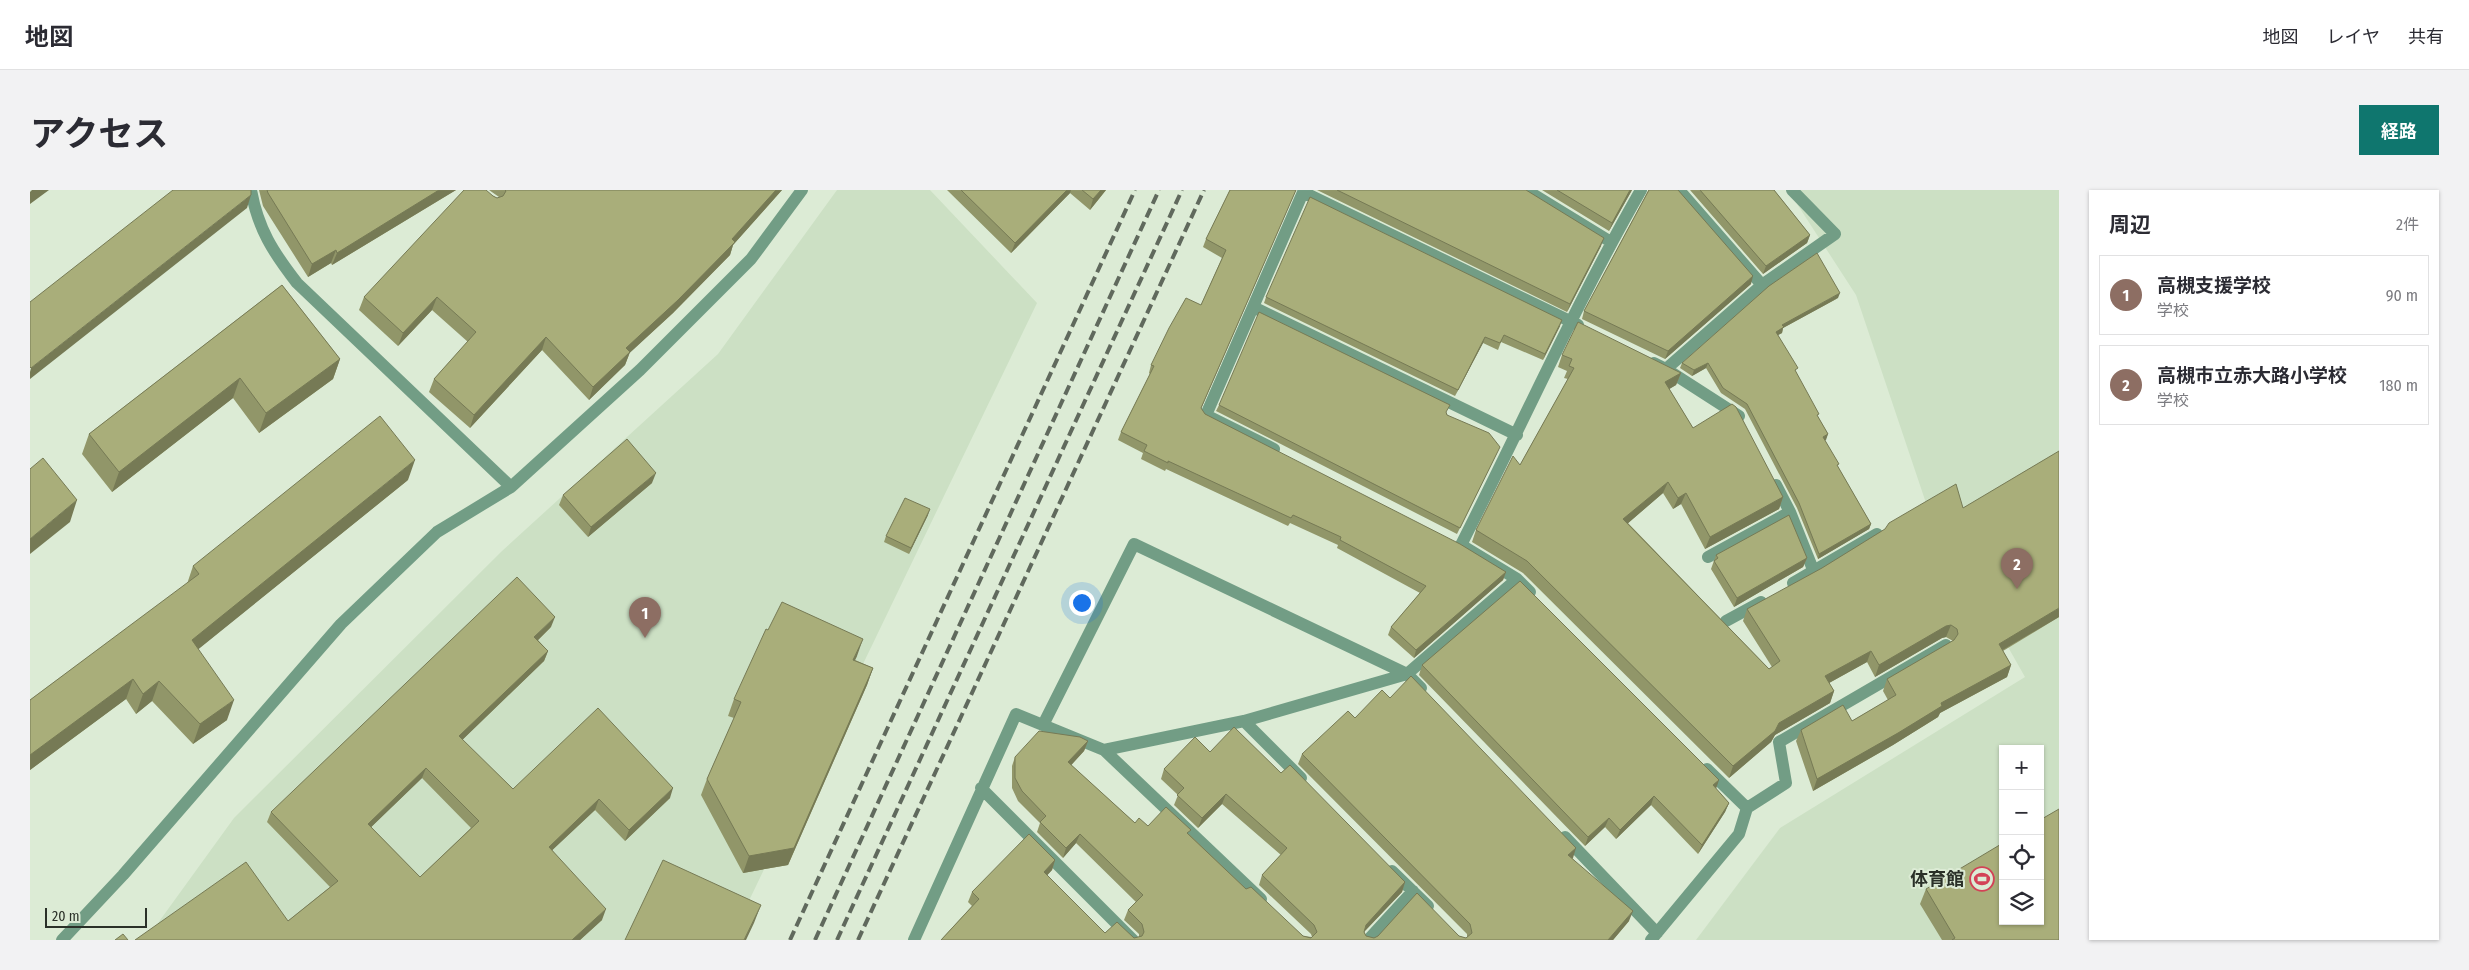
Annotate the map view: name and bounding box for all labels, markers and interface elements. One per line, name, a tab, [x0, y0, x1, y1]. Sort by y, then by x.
text: 地図	[25, 23, 73, 51]
text: 地図	[2263, 26, 2299, 48]
text: レイヤ	[2327, 26, 2380, 48]
text: 共有	[2408, 26, 2444, 48]
button: 経路	[2359, 105, 2439, 155]
text: アクセス	[30, 113, 168, 155]
text: 周辺	[2109, 212, 2151, 238]
text: 2件	[2396, 215, 2419, 234]
text: 高槻支援学校	[2157, 274, 2271, 297]
text: 1	[2123, 286, 2129, 305]
text: 90 m	[2386, 286, 2418, 305]
text: 学校	[2157, 301, 2189, 320]
text: 高槻市立赤大路小学校	[2157, 364, 2347, 387]
text: 2	[2122, 376, 2130, 395]
text: 180 m	[2379, 376, 2418, 395]
text: 学校	[2157, 391, 2189, 410]
pin: 2	[2001, 548, 2033, 589]
your location	[1069, 590, 1095, 616]
pin: 1	[629, 597, 661, 638]
map controls	[1999, 745, 2044, 925]
button: +	[1999, 745, 2044, 790]
button: −	[1999, 790, 2044, 835]
button: locate	[1999, 835, 2044, 880]
sports icon: 体育館	[1969, 866, 1995, 892]
place label: 体育館	[1910, 868, 1964, 890]
button: layers	[1999, 880, 2044, 925]
scale bar	[45, 905, 148, 928]
text: 20 m	[52, 908, 80, 925]

